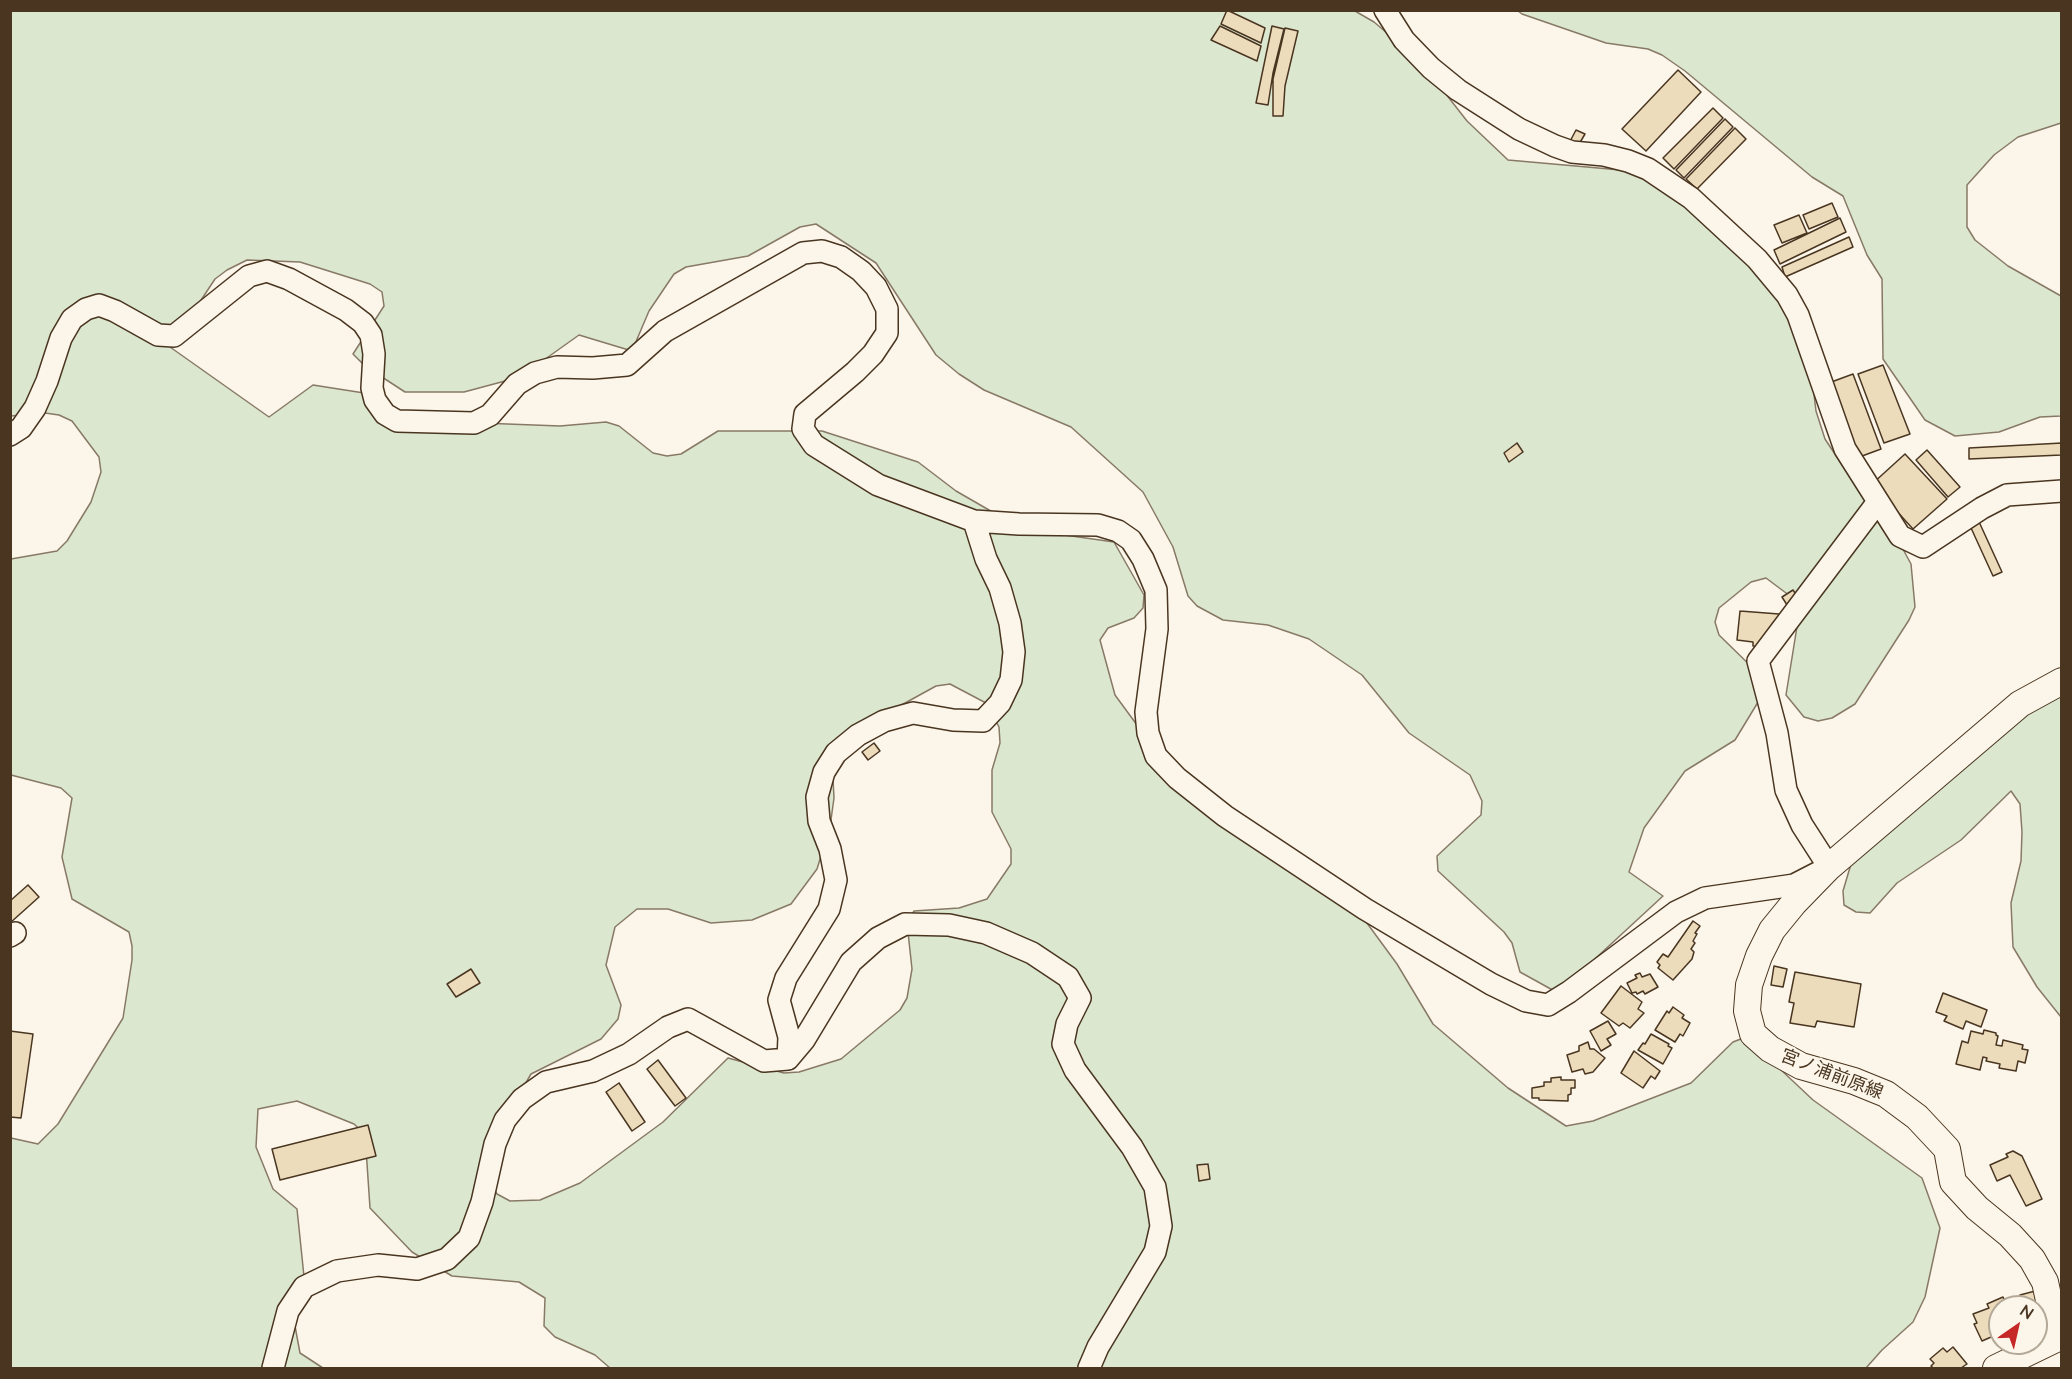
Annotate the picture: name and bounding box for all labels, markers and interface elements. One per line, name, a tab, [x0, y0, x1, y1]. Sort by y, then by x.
street label: 宮ノ浦前原線	[1778, 1045, 1886, 1103]
north arrow	[1988, 1295, 2048, 1355]
text: N	[2017, 1300, 2038, 1323]

